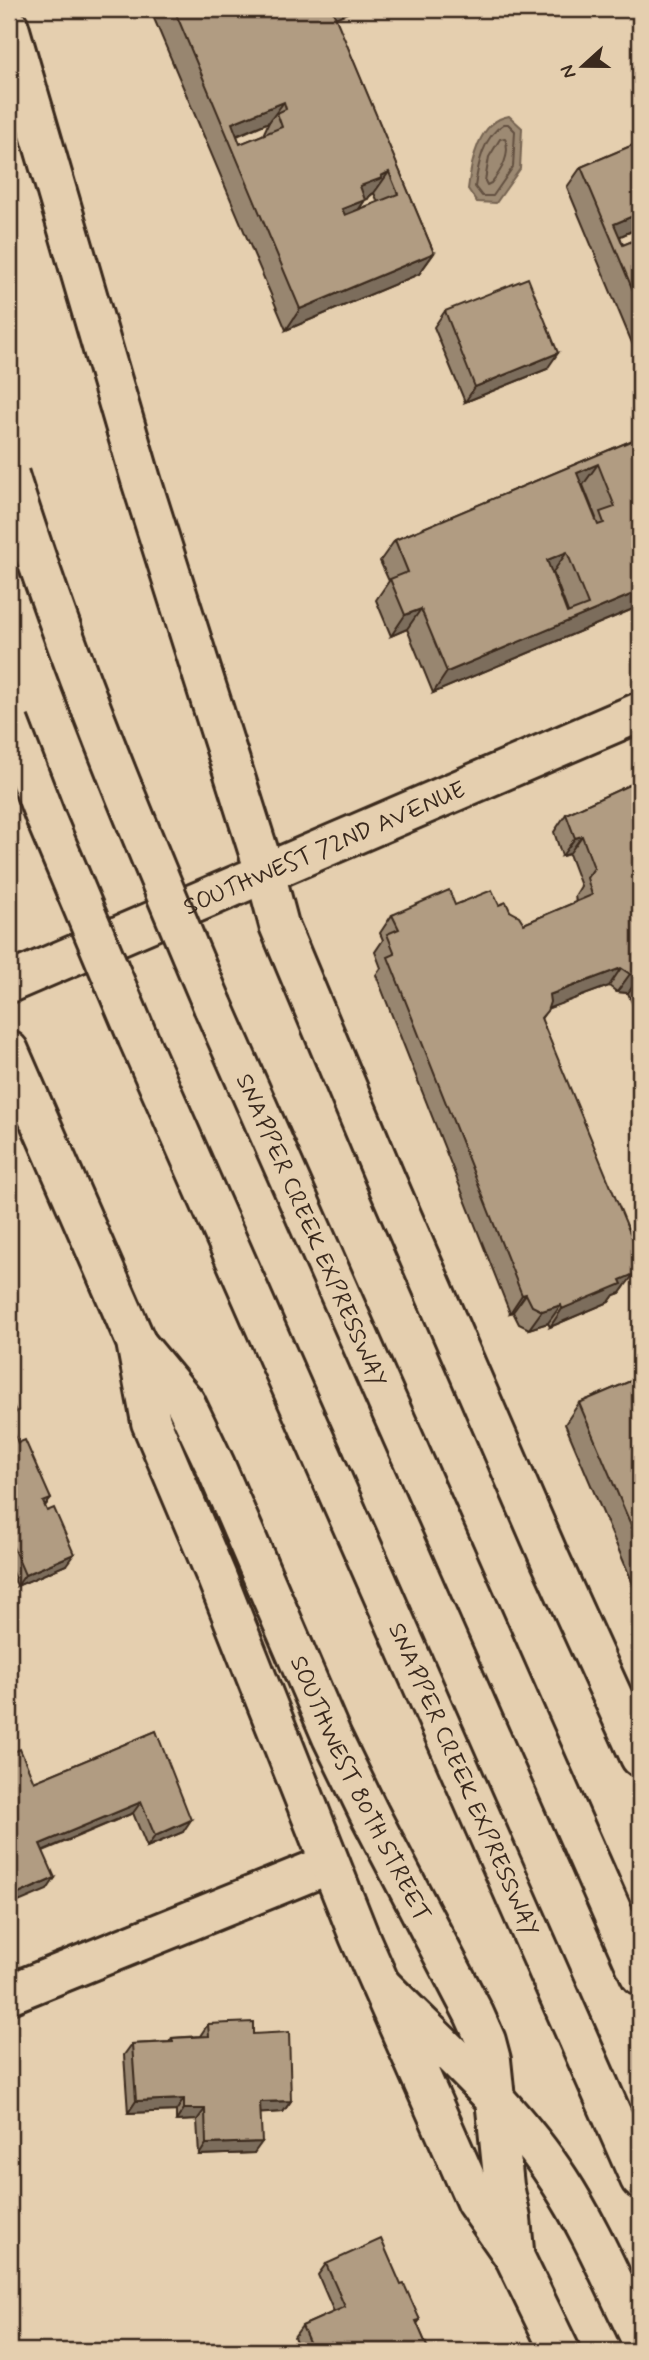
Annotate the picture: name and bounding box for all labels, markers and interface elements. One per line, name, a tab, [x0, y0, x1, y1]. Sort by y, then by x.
north arrow	[548, 32, 618, 102]
text: N	[555, 61, 582, 82]
street label: SOUTHWEST 72ND AVENUE	[179, 775, 471, 923]
street label: SNAPPER CREEK EXPRESSWAY	[228, 1069, 393, 1392]
street label: SNAPPER CREEK EXPRESSWAY	[380, 1618, 545, 1942]
street label: SOUTHWEST 80TH STREET	[282, 1651, 437, 1928]

